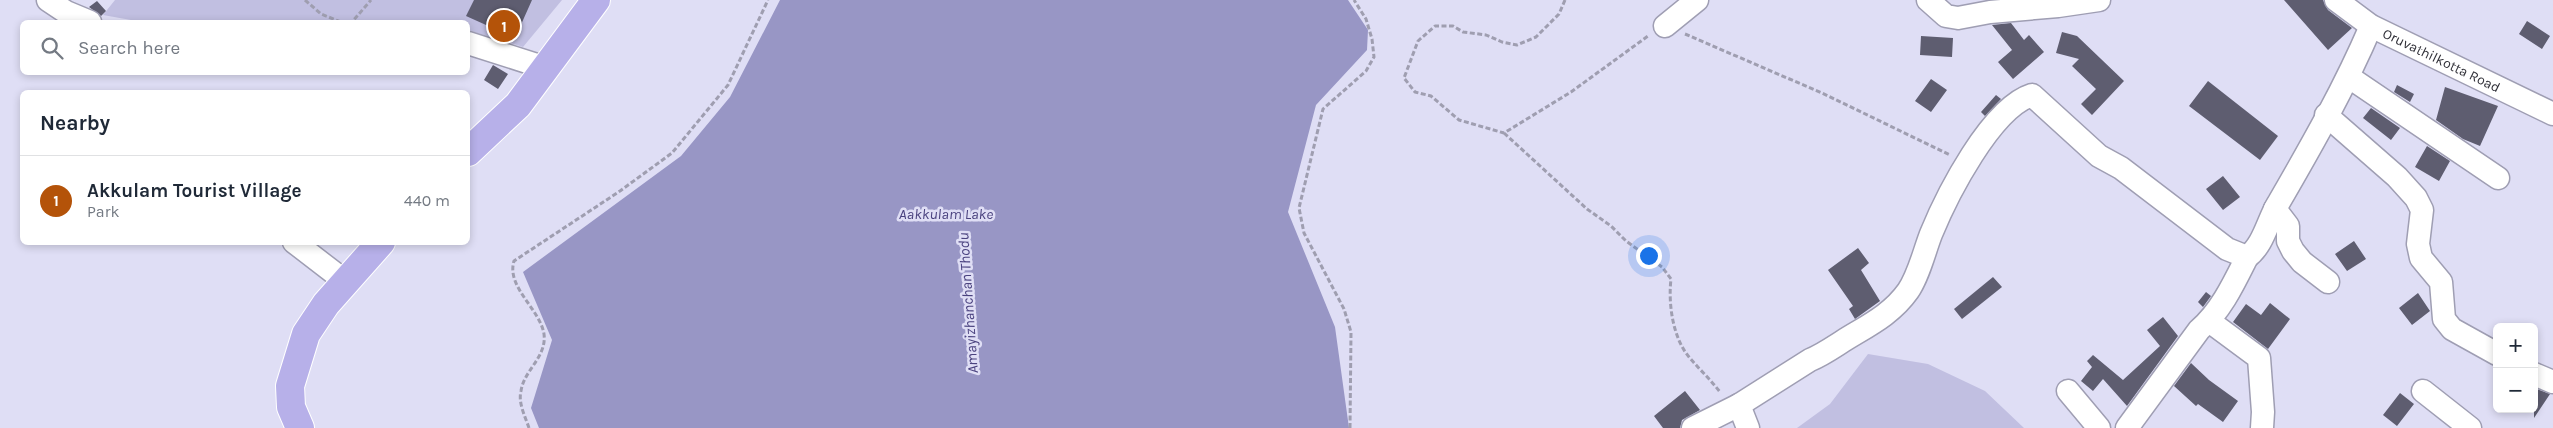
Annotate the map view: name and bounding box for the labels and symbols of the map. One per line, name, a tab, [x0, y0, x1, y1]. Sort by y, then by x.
pin: 1	[488, 7, 520, 45]
street label: Oruvathilkotta Road	[2380, 24, 2503, 96]
water label: Aakkulam Lake	[899, 205, 993, 223]
water label: Amayizhanchan Thodu	[954, 232, 982, 374]
your location	[1636, 243, 1662, 269]

